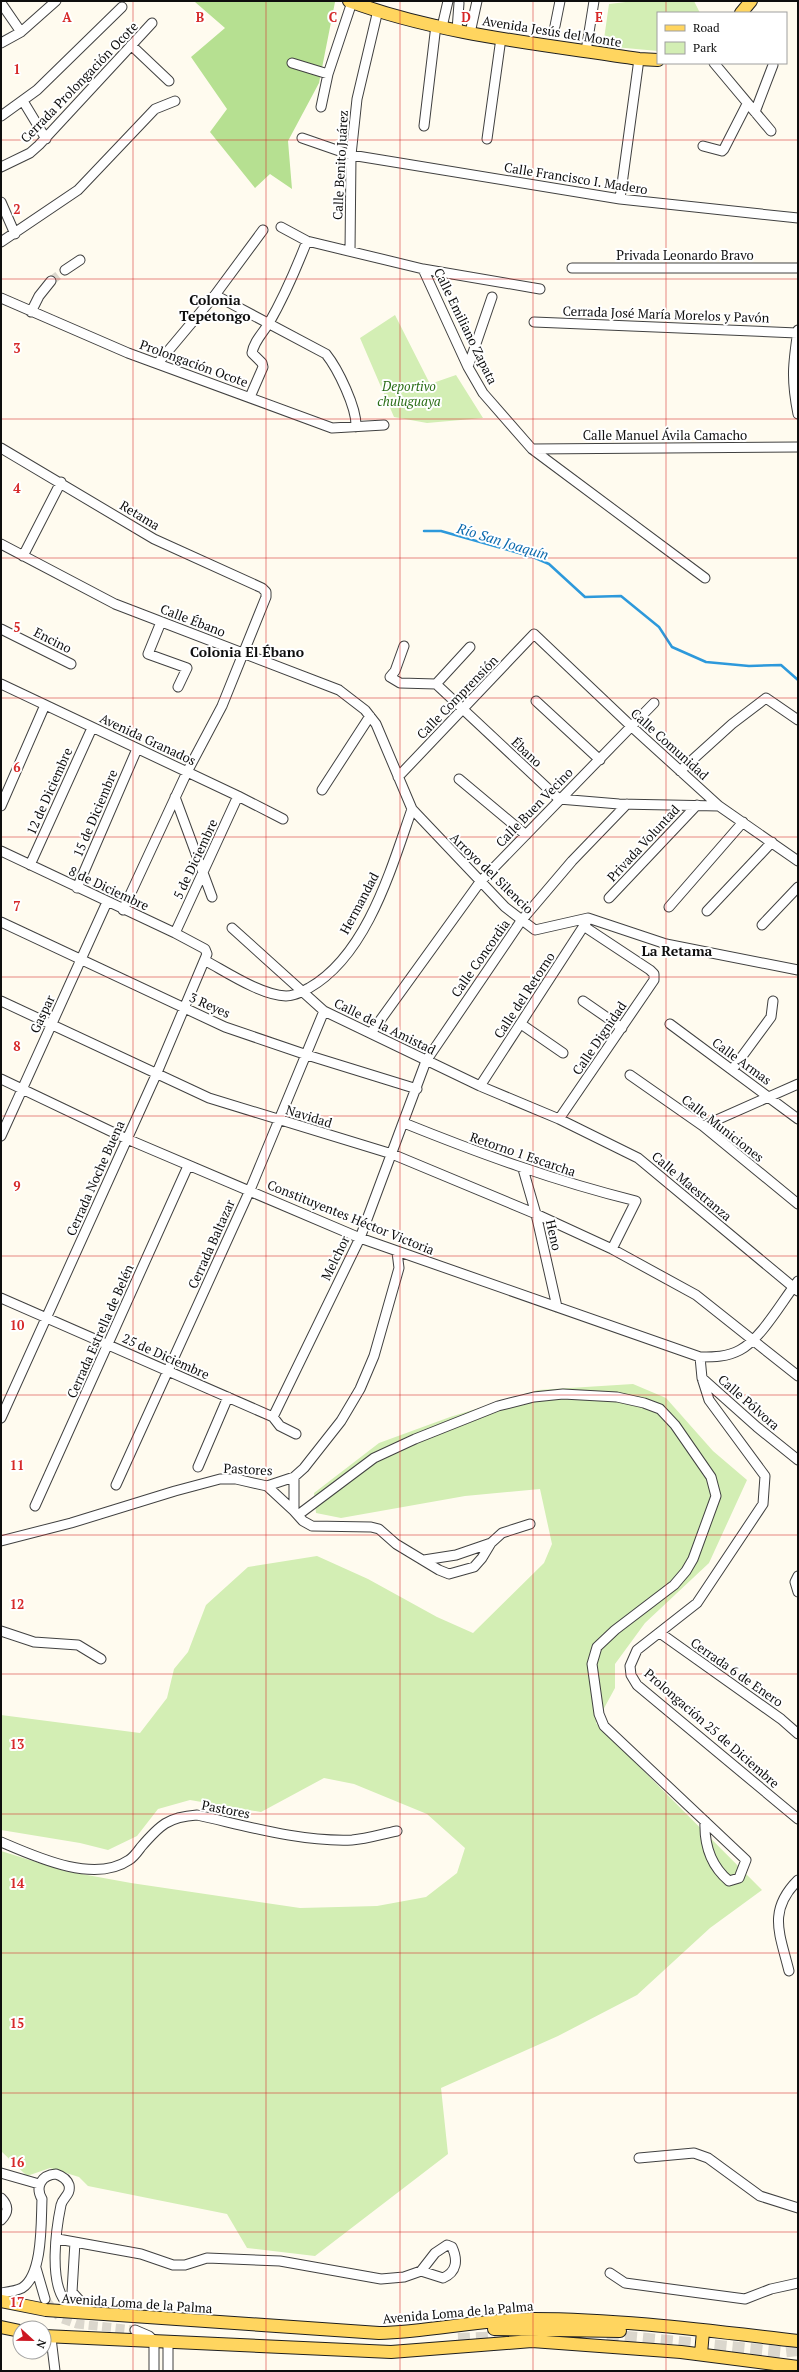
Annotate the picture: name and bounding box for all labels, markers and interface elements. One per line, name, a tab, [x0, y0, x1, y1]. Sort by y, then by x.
text: A	[62, 8, 72, 26]
text: B	[196, 8, 204, 26]
text: C	[329, 8, 337, 26]
text: D	[461, 8, 471, 26]
text: E	[595, 8, 603, 26]
street label: Avenida Jesús del Monte	[481, 11, 623, 51]
legend	[657, 12, 787, 64]
street label: Cerrada Prolongación Ocote	[16, 17, 142, 147]
text: Road	[693, 20, 720, 35]
text: Park	[693, 40, 718, 55]
text: 1	[13, 60, 21, 78]
street label: Calle Benito Juárez	[328, 110, 352, 220]
street label: Calle Francisco I. Madero	[503, 158, 649, 198]
text: 2	[13, 200, 21, 218]
street label: Privada Leonardo Bravo	[616, 246, 754, 264]
street label: Calle Emiliano Zapata	[430, 265, 502, 388]
district label: Colonia Tepetongo	[179, 290, 251, 325]
street label: Cerrada José María Morelos y Pavón	[562, 301, 770, 327]
street label: Prolongación Ocote	[137, 335, 251, 391]
text: 3	[13, 339, 21, 357]
park label: Deportivo chuluguaya	[377, 377, 441, 410]
street label: Calle Manuel Ávila Camacho	[583, 426, 747, 444]
text: 4	[13, 479, 21, 497]
street label: Retama	[117, 496, 164, 534]
water label: Río San Joaquín	[454, 518, 551, 564]
street label: Calle Ébano	[158, 599, 228, 641]
text: 5	[13, 618, 21, 636]
street label: Encino	[31, 623, 75, 657]
district label: Colonia El Ébano	[190, 642, 304, 661]
street label: Calle Comprensión	[412, 651, 502, 743]
street label: Calle Comunidad	[627, 704, 713, 784]
street label: Avenida Granados	[97, 709, 199, 769]
street label: Ébano	[508, 733, 546, 771]
street label: 12 de Diciembre	[22, 745, 76, 837]
text: 6	[13, 758, 21, 776]
street label: Calle Buen Vecino	[491, 763, 577, 851]
street label: 15 de Diciembre	[68, 766, 122, 860]
street label: Privada Voluntad	[603, 801, 683, 885]
street label: 5 de Diciembre	[169, 816, 221, 902]
street label: Arroyo del Silencio	[446, 828, 538, 918]
street label: 8 de Diciembre	[66, 862, 152, 914]
street label: Hermandad	[335, 869, 383, 937]
text: 7	[13, 897, 21, 915]
street label: Calle Concordia	[446, 915, 514, 1000]
district label: La Retama	[642, 941, 713, 960]
street label: Calle del Retorno	[489, 948, 559, 1042]
street label: 3 Reyes	[187, 988, 233, 1022]
street label: Gaspar	[25, 992, 59, 1036]
street label: Calle de la Amistad	[331, 994, 439, 1058]
street label: Calle Dignidad	[568, 998, 630, 1078]
street label: Calle Armas	[709, 1033, 775, 1089]
text: 8	[13, 1037, 21, 1055]
street label: Calle Municiones	[678, 1090, 768, 1166]
street label: Navidad	[284, 1100, 334, 1132]
street label: Cerrada Noche Buena	[61, 1117, 129, 1239]
street label: Retorno 1 Escarcha	[468, 1127, 579, 1181]
street label: Calle Maestranza	[648, 1147, 736, 1225]
street label: Constituyentes Héctor Victoria	[265, 1175, 438, 1259]
text: 9	[13, 1177, 21, 1195]
street label: Cerrada Baltazar	[183, 1197, 239, 1291]
street label: Heno	[542, 1218, 566, 1252]
street label: Melchor	[316, 1233, 354, 1283]
street label: Cerrada Estrella de Belén	[62, 1261, 138, 1401]
text: 10	[10, 1316, 25, 1334]
street label: 25 de Diciembre	[120, 1329, 212, 1383]
street label: Calle Pólvora	[714, 1370, 784, 1434]
text: 11	[10, 1456, 24, 1474]
street label: Pastores	[223, 1459, 273, 1479]
text: 12	[10, 1595, 24, 1613]
street label: Cerrada 6 de Enero	[687, 1633, 787, 1711]
street label: Prolongación 25 de Diciembre	[641, 1664, 783, 1792]
text: 13	[10, 1735, 24, 1753]
street label: Pastores	[200, 1795, 252, 1823]
text: 14	[10, 1874, 25, 1892]
text: 15	[10, 2014, 24, 2032]
text: 16	[10, 2153, 24, 2171]
street label: Avenida Loma de la Palma	[61, 2289, 213, 2317]
text: 17	[10, 2293, 24, 2311]
street label: Avenida Loma de la Palma	[382, 2296, 535, 2328]
north arrow	[12, 2320, 52, 2360]
text: N	[33, 2337, 49, 2351]

